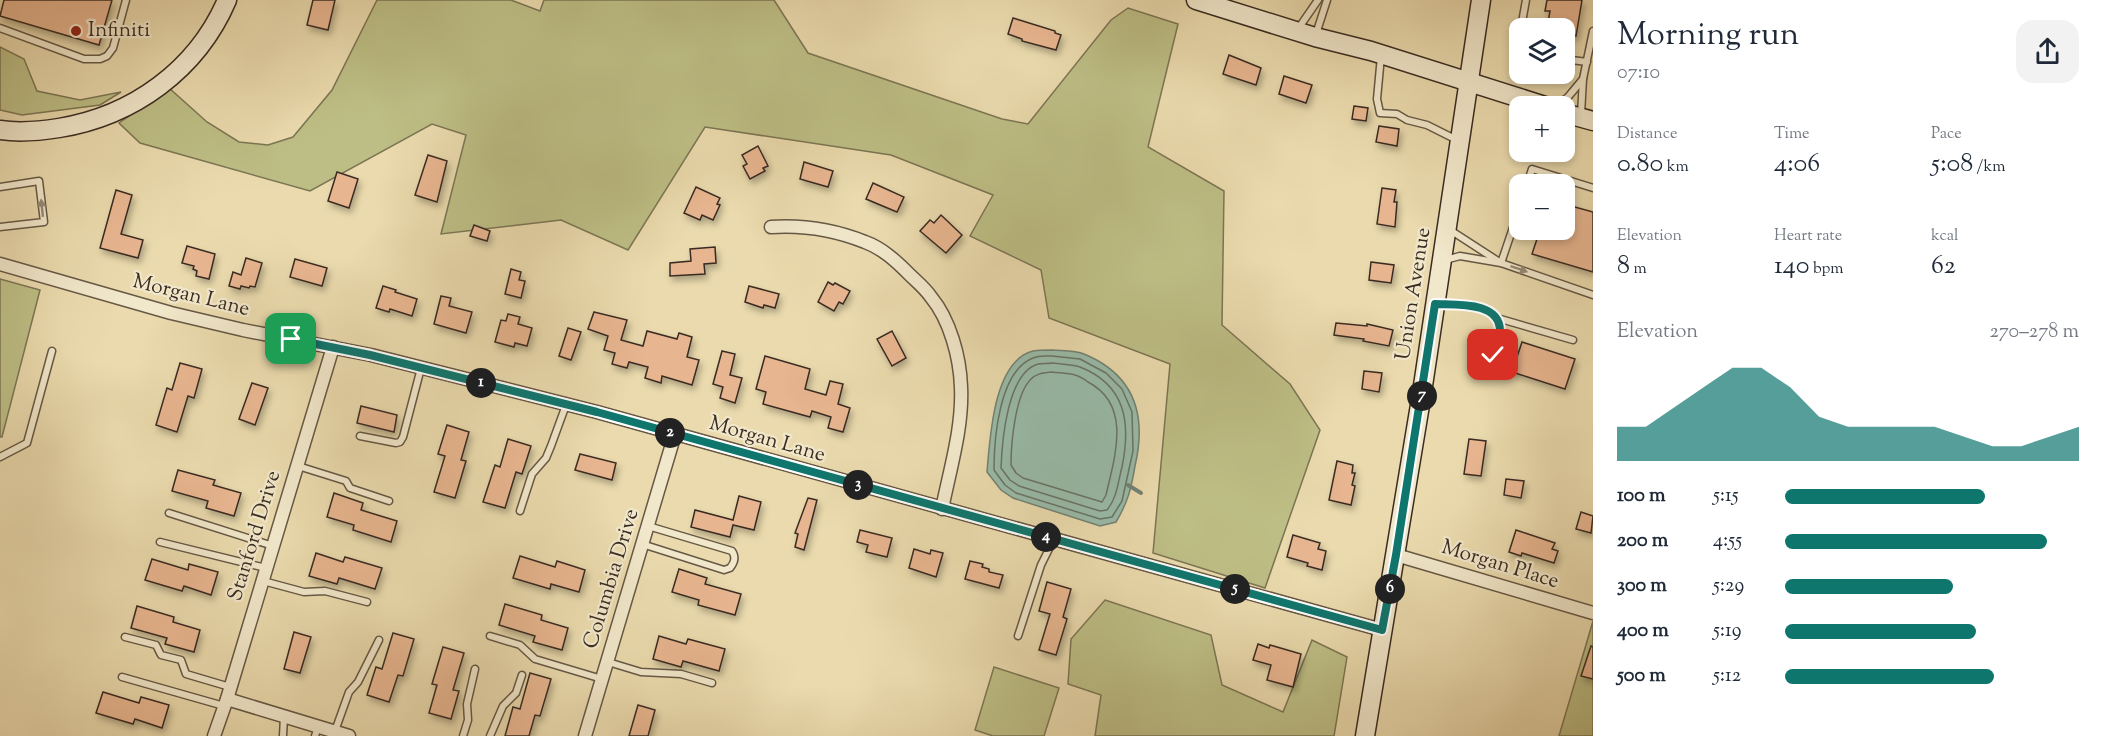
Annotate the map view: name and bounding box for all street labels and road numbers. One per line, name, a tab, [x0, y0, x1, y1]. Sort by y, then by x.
street label: Union Avenue	[1389, 226, 1439, 362]
street label: Morgan Lane	[129, 267, 253, 325]
street label: Morgan Lane	[705, 409, 829, 471]
street label: Stanford Drive	[221, 467, 289, 605]
street label: Columbia Drive	[576, 505, 648, 653]
street label: Morgan Place	[1438, 533, 1562, 597]

